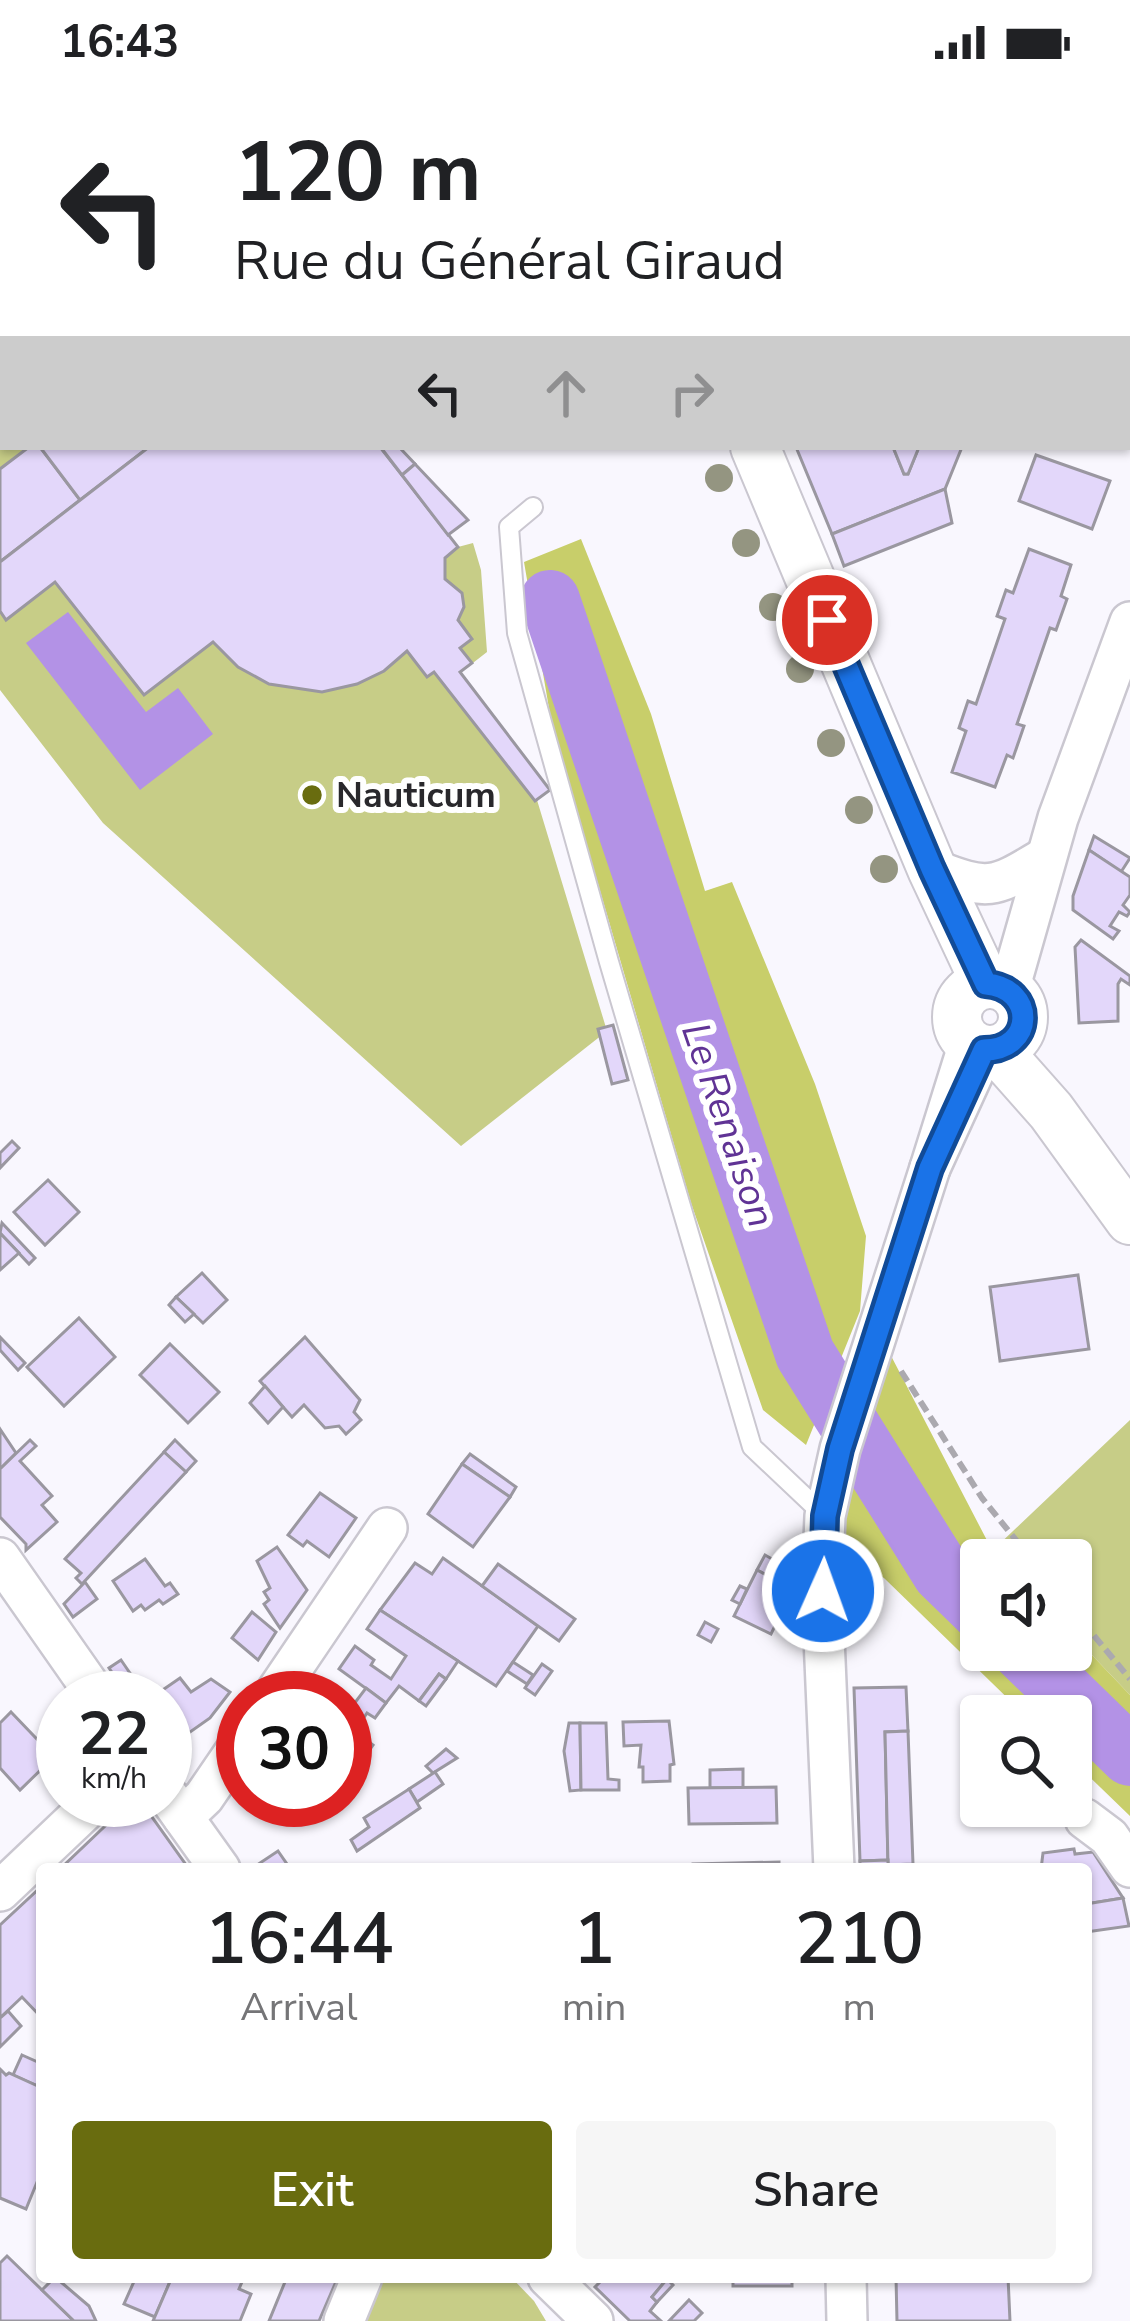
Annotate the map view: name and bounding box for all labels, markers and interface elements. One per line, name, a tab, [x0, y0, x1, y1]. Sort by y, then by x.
text: 16:43	[60, 12, 179, 73]
text: 120 m	[234, 115, 482, 230]
icon: left	[36, 132, 192, 288]
text: Rue du Général Giraud	[234, 224, 785, 298]
icon: left	[407, 360, 473, 426]
icon: ahead	[533, 360, 599, 426]
icon: right	[659, 360, 725, 426]
pin	[776, 569, 878, 671]
icon: arrive	[794, 587, 860, 653]
place label: Nauticum	[336, 771, 496, 820]
marker: Nauticum	[299, 782, 325, 808]
water label: Le Renaison	[668, 1016, 788, 1234]
position arrow	[760, 1528, 886, 1654]
map controls	[960, 1539, 1092, 1827]
button: sound	[960, 1539, 1092, 1671]
speed limit sign: 30	[216, 1671, 372, 1827]
text: 22	[78, 1693, 150, 1775]
button: search	[960, 1695, 1092, 1827]
text: km/h	[81, 1758, 147, 1799]
text: 16:44	[204, 1890, 394, 1988]
text: 1	[573, 1890, 616, 1988]
text: 210	[794, 1890, 924, 1988]
text: Arrival	[240, 1981, 358, 2034]
text: min	[562, 1981, 626, 2034]
text: m	[842, 1981, 876, 2034]
button: Exit	[72, 2121, 552, 2259]
button: Share	[576, 2121, 1056, 2259]

